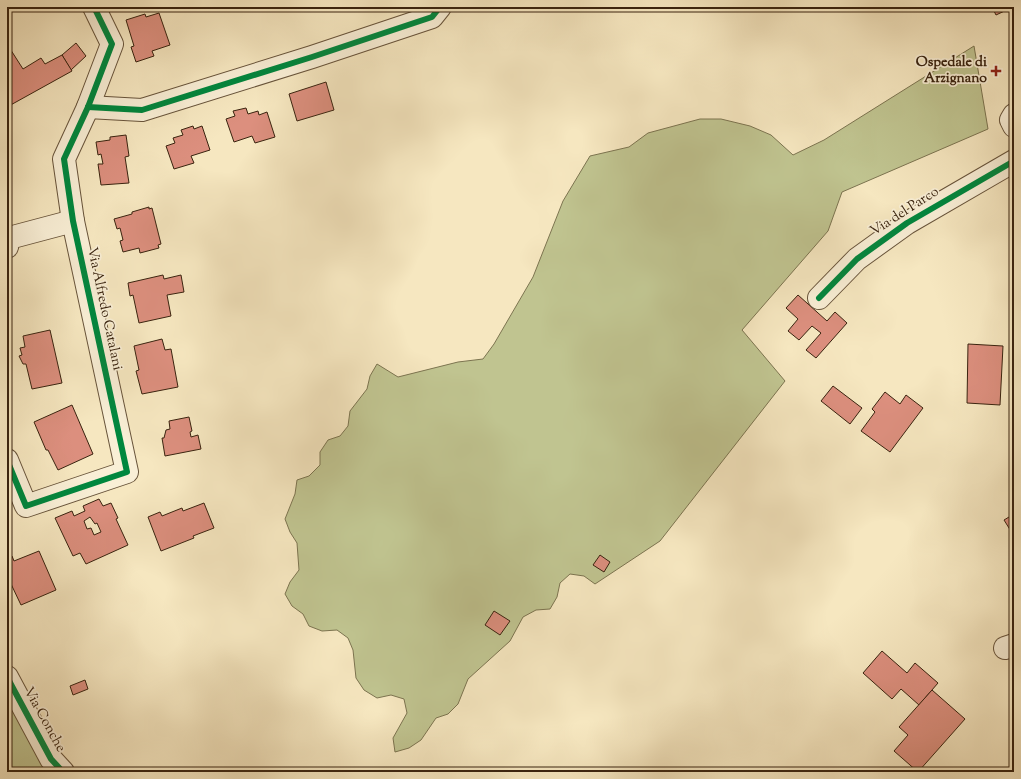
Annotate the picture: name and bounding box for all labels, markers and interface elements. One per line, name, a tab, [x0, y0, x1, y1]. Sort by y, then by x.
place label: Ospedale di Arzignano	[916, 53, 987, 89]
marker: Ospedale di Arzignano	[990, 65, 1002, 77]
street label: Via del Parco	[867, 182, 944, 242]
street label: Via Alfredo Catalani	[81, 246, 127, 372]
street label: Via Conche	[18, 684, 70, 756]

